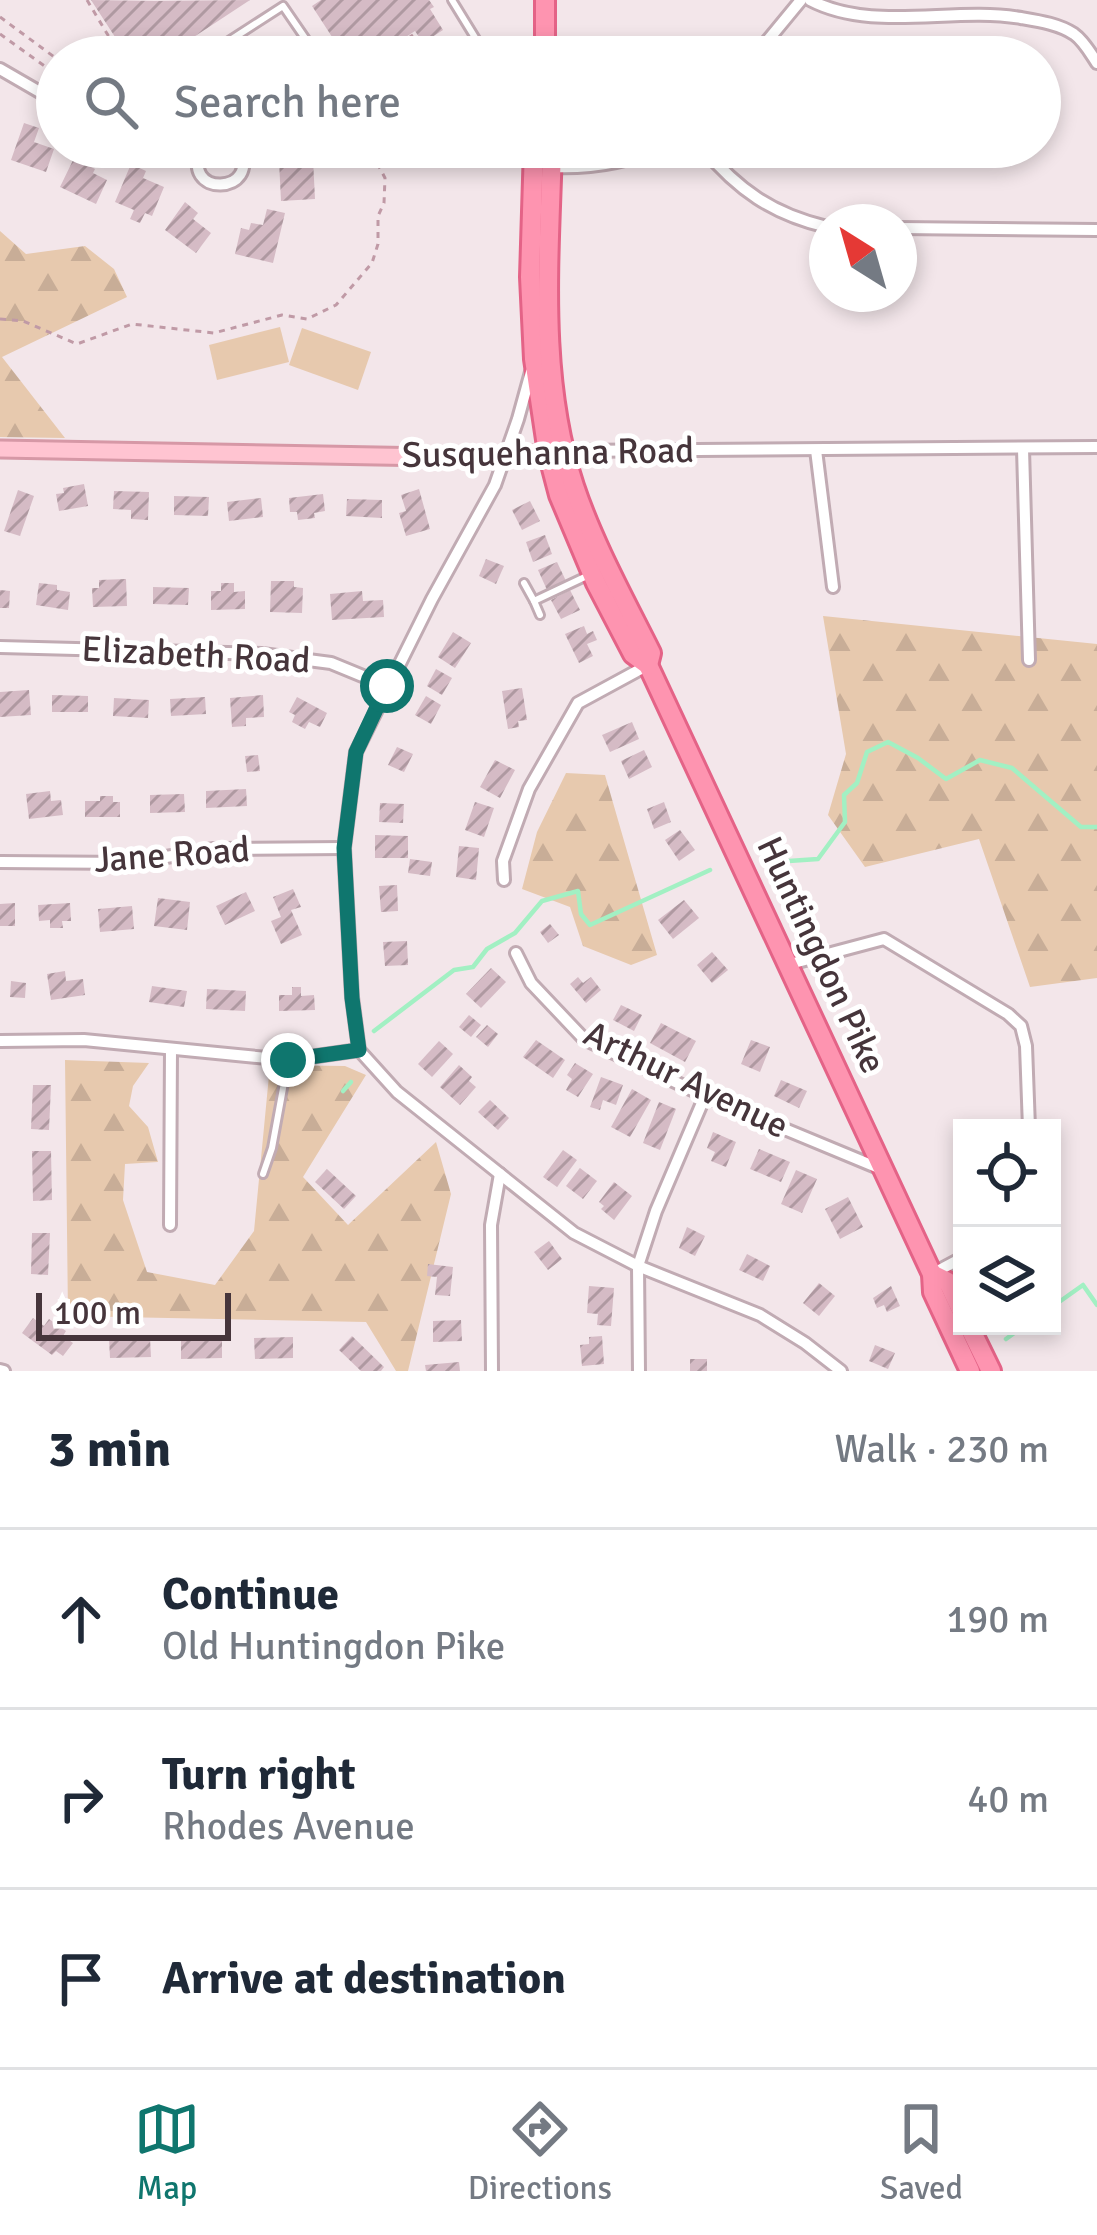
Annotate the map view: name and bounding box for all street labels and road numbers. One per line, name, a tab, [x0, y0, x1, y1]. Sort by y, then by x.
street label: Susquehanna Road	[401, 428, 695, 478]
street label: Elizabeth Road	[80, 627, 312, 683]
street label: Jane Road	[93, 827, 251, 883]
street label: Huntingdon Pike	[747, 830, 895, 1080]
street label: Arthur Avenue	[577, 1011, 795, 1149]

